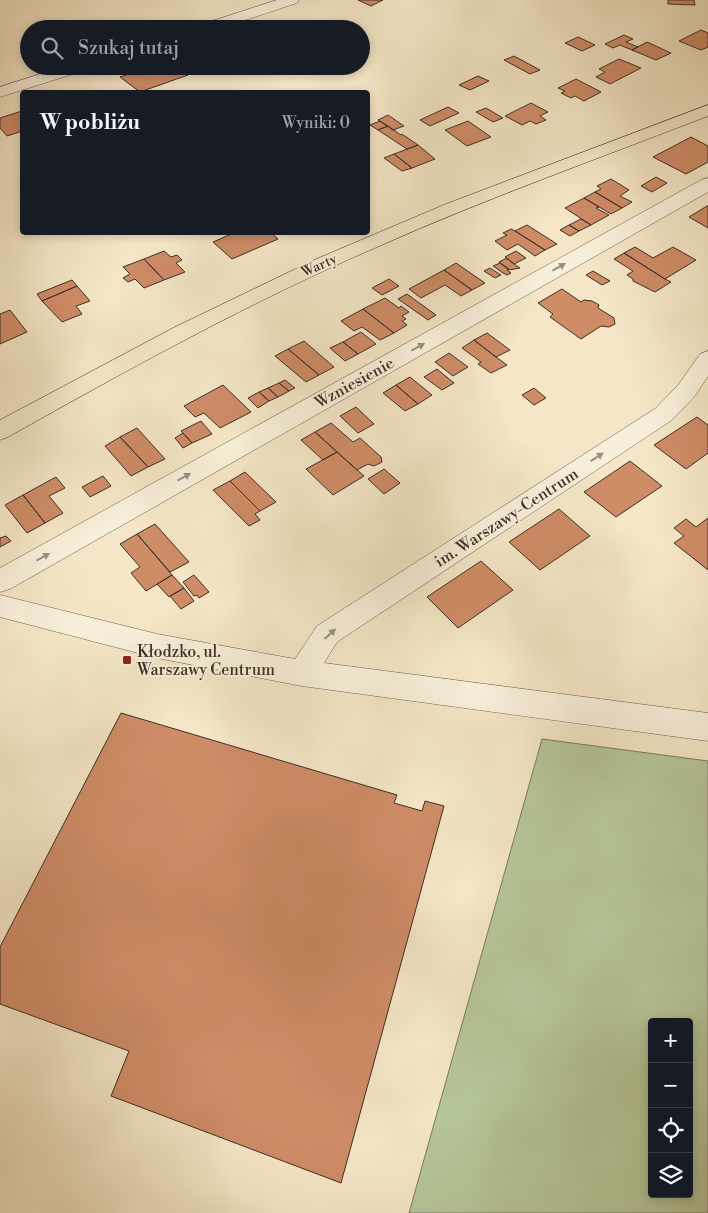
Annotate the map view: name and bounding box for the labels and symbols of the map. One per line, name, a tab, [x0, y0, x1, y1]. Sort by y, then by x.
street label: Warty	[298, 250, 340, 282]
one-way arrow	[552, 263, 567, 271]
one-way arrow	[411, 342, 424, 351]
street label: Wzniesienie	[311, 353, 398, 413]
one-way arrow	[590, 453, 604, 462]
street label: im. Warszawy-Centrum	[431, 464, 582, 572]
one-way arrow	[178, 473, 191, 482]
one-way arrow	[35, 553, 50, 561]
one-way arrow	[324, 628, 337, 639]
place label: Kłodzko, ul. Warszawy Centrum	[136, 642, 275, 680]
marker: Kłodzko, ul. Warszawy Centrum	[121, 654, 133, 666]

